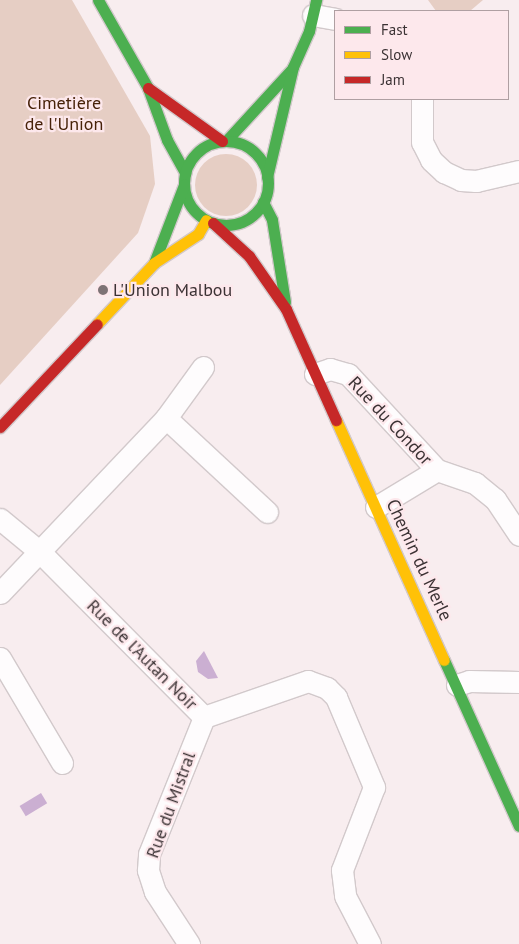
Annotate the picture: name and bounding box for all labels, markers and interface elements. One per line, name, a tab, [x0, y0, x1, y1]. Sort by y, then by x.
legend	[334, 10, 509, 100]
text: Fast	[381, 20, 408, 39]
text: Slow	[381, 45, 412, 64]
text: Jam	[381, 70, 405, 89]
park label: Cimetière de l'Union	[25, 93, 103, 136]
place label: L'Union Malbou	[113, 279, 232, 301]
marker: L'Union Malbou	[97, 284, 109, 296]
street label: Rue du Condor	[344, 372, 436, 470]
street label: Chemin du Merle	[381, 496, 457, 624]
street label: Rue de l'Autan Noir	[82, 595, 202, 715]
street label: Rue du Mistral	[142, 749, 200, 861]

